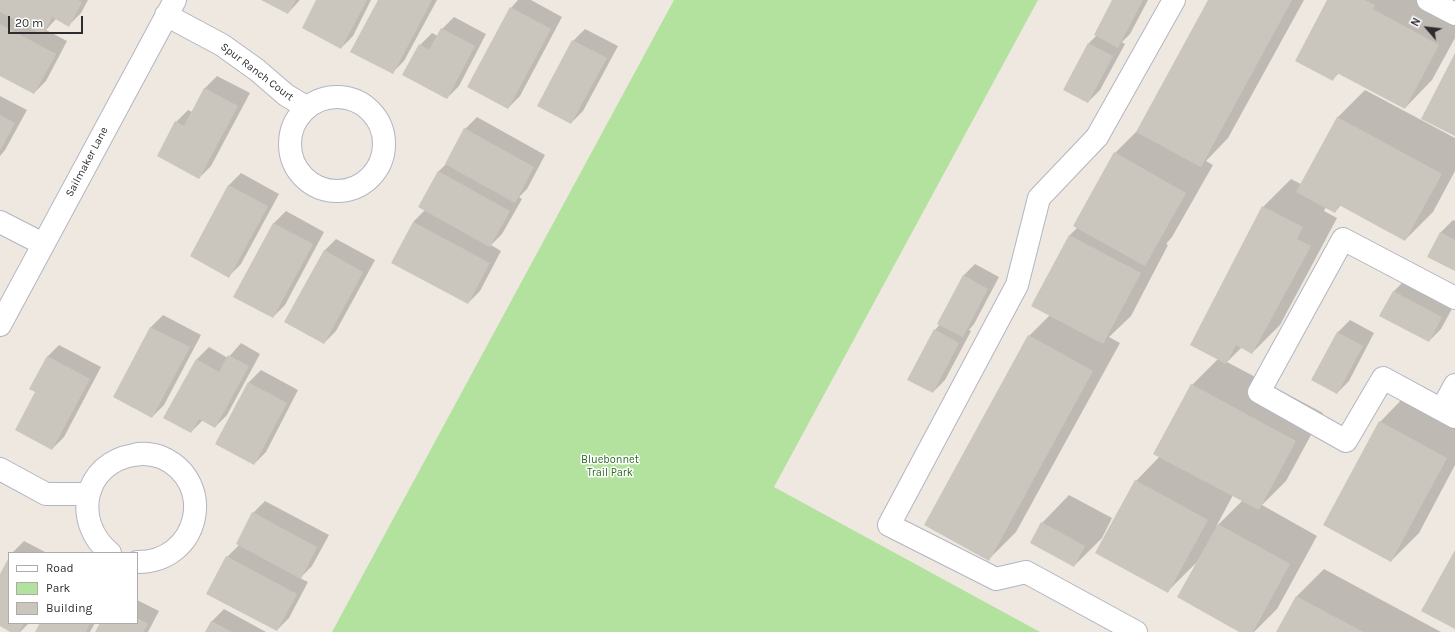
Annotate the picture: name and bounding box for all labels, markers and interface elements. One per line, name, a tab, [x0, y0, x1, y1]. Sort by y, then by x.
scale bar	[10, 8, 85, 34]
north arrow	[1407, 8, 1447, 48]
text: 20 m	[15, 16, 43, 30]
text: N	[1408, 16, 1424, 29]
street label: Spur Ranch Court	[218, 40, 296, 104]
street label: Sailmaker Lane	[63, 125, 111, 199]
park label: Bluebonnet Trail Park	[581, 453, 639, 479]
legend	[8, 552, 138, 624]
text: Road	[46, 561, 74, 575]
text: Park	[46, 581, 70, 595]
text: Building	[46, 601, 92, 615]

